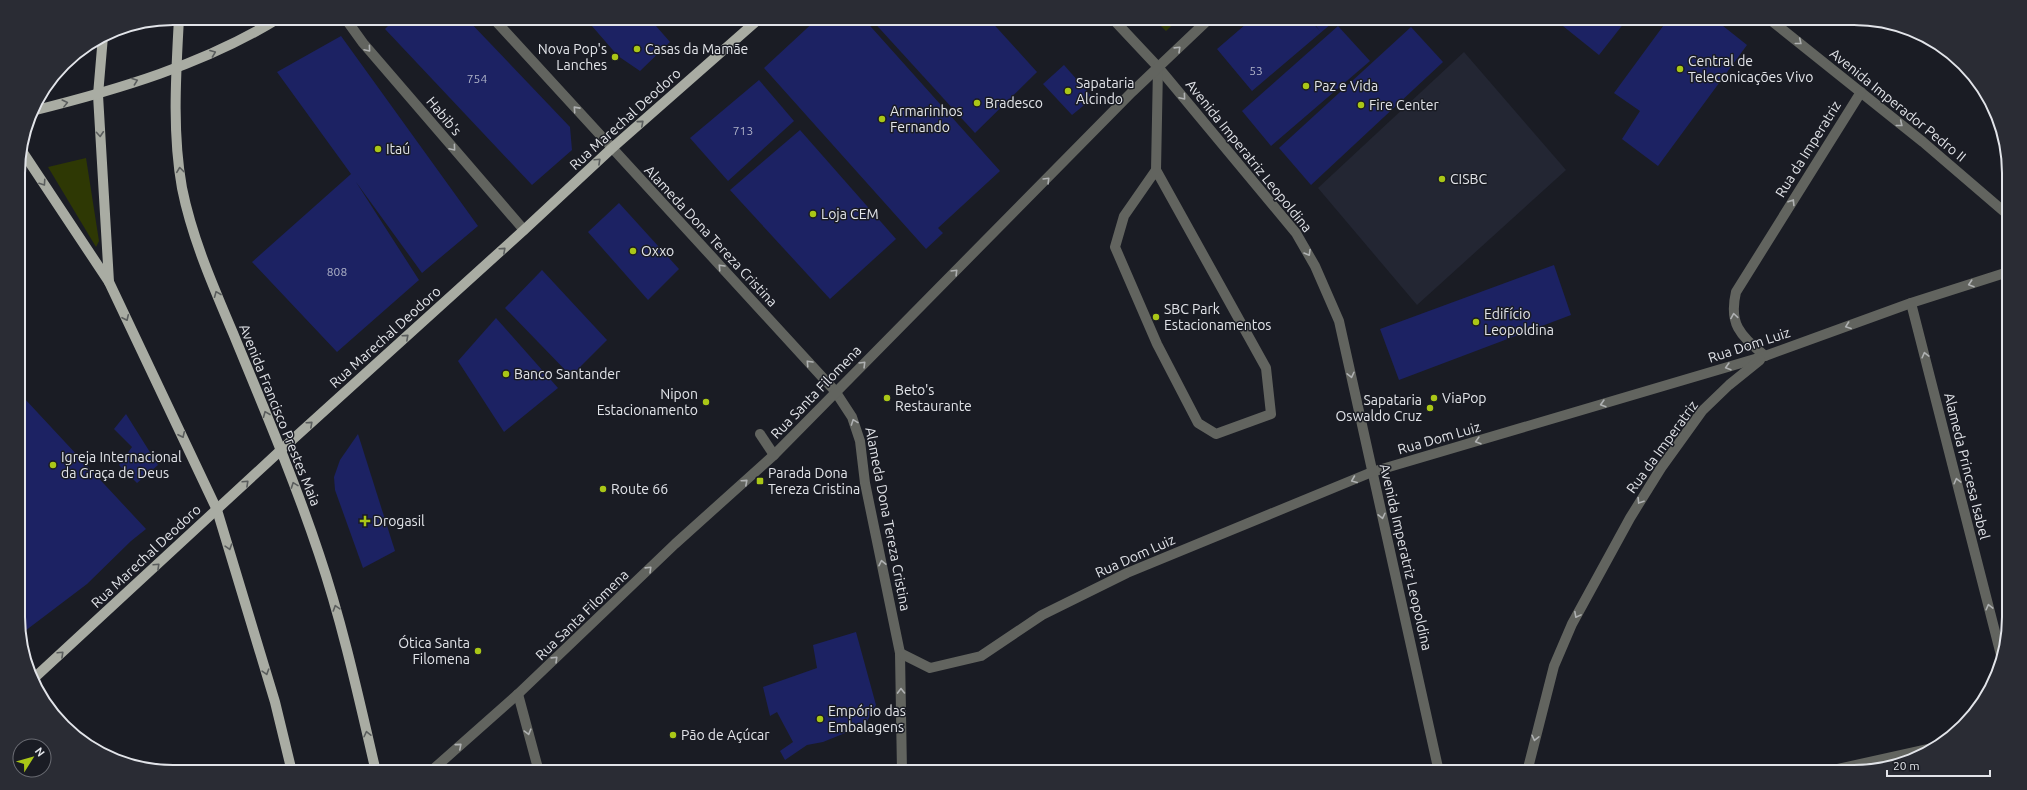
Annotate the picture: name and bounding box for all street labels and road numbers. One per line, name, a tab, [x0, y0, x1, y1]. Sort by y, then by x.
street label: Avenida Imperador Pedro II	[1827, 45, 1969, 165]
street label: Rua Marechal Deodoro	[566, 65, 684, 173]
street label: Avenida Imperatriz Leopoldina	[1183, 77, 1315, 235]
street label: Habib's	[423, 93, 465, 139]
street label: Rua da Imperatriz	[1772, 98, 1844, 200]
street label: Alameda Dona Tereza Cristina	[641, 162, 781, 310]
street label: Rua Marechal Deodoro	[326, 283, 444, 391]
street label: Avenida Francisco Prestes Maia	[236, 322, 324, 508]
street label: Rua Dom Luiz	[1706, 324, 1792, 366]
street label: Rua Santa Filomena	[767, 342, 865, 442]
street label: Alameda Princesa Isabel	[1941, 391, 1993, 541]
street label: Rua da Imperatriz	[1623, 398, 1701, 496]
street label: Rua Dom Luiz	[1396, 419, 1482, 457]
street label: Alameda Dona Tereza Cristina	[862, 426, 914, 612]
street label: Avenida Imperatriz Leopoldina	[1377, 462, 1435, 652]
street label: Rua Marechal Deodoro	[88, 501, 204, 611]
street label: Rua Dom Luiz	[1093, 531, 1177, 581]
street label: Rua Santa Filomena	[532, 566, 632, 664]

